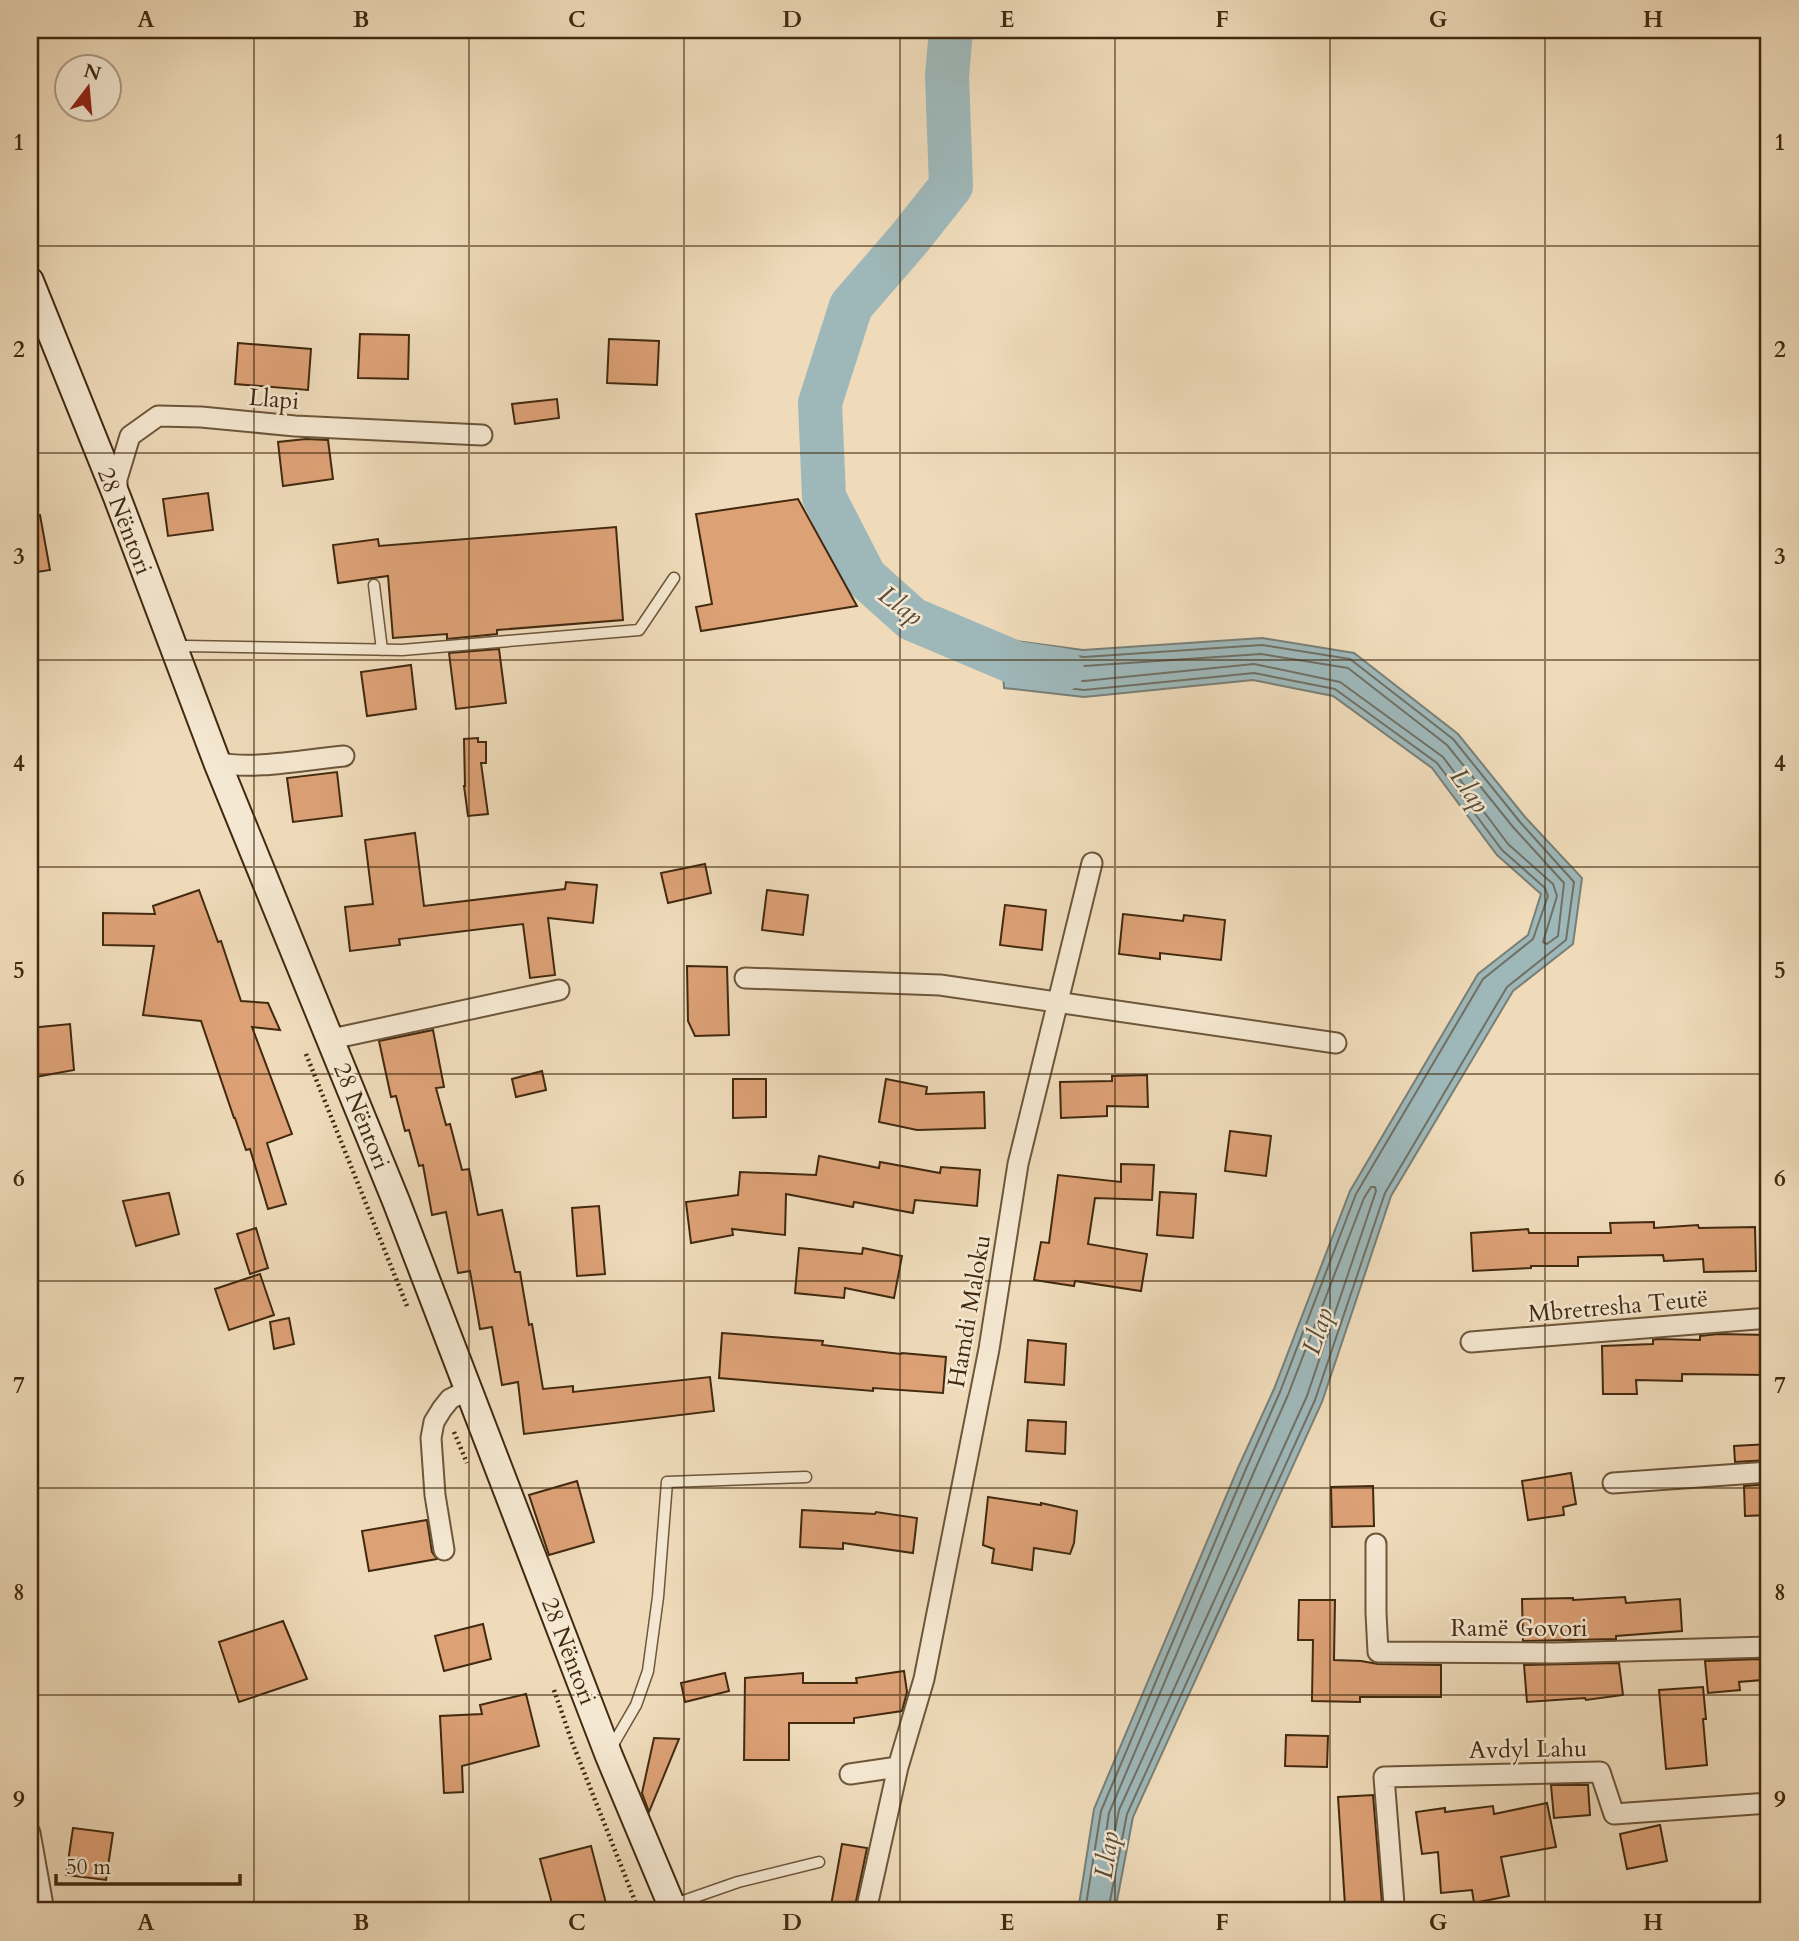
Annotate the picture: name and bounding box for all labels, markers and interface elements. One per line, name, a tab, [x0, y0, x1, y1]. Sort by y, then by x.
text: A	[137, 4, 155, 35]
text: B	[353, 4, 369, 35]
text: C	[568, 4, 586, 35]
text: D	[782, 4, 802, 35]
text: E	[1000, 4, 1014, 35]
text: F	[1215, 4, 1229, 35]
text: G	[1429, 4, 1448, 35]
text: H	[1643, 4, 1663, 35]
north arrow	[52, 52, 122, 122]
text: N	[81, 58, 104, 88]
text: 1	[13, 127, 25, 158]
text: 1	[1774, 127, 1786, 158]
text: 2	[13, 334, 25, 365]
text: 2	[1774, 334, 1786, 365]
street label: Llapi	[247, 381, 301, 418]
street label: 28 Nëntori	[89, 463, 160, 580]
text: 3	[13, 541, 25, 572]
text: 3	[1774, 541, 1786, 572]
water label: Llap	[871, 577, 930, 634]
text: 4	[13, 748, 25, 779]
text: 4	[1774, 748, 1786, 779]
water label: Llap	[1442, 761, 1497, 820]
text: 5	[13, 955, 25, 986]
text: 5	[1774, 955, 1786, 986]
street label: 28 Nëntori	[325, 1058, 398, 1175]
text: 6	[13, 1163, 25, 1194]
text: 6	[1774, 1163, 1786, 1194]
street label: Hamdi Maloku	[940, 1232, 999, 1390]
street label: Mbretresha Teutë	[1527, 1282, 1709, 1331]
water label: Llap	[1294, 1303, 1341, 1359]
text: 7	[13, 1370, 25, 1401]
text: 7	[1774, 1370, 1786, 1401]
text: 8	[13, 1577, 25, 1608]
text: 8	[1774, 1577, 1786, 1608]
street label: 28 Nëntori	[533, 1593, 604, 1710]
street label: Ramë Govori	[1450, 1612, 1588, 1645]
street label: Avdyl Lahu	[1469, 1732, 1588, 1767]
text: 9	[13, 1784, 25, 1815]
text: 9	[1774, 1784, 1786, 1815]
water label: Llap	[1086, 1829, 1127, 1881]
scale bar	[56, 1843, 240, 1887]
text: 50 m	[66, 1853, 111, 1882]
text: A	[137, 1907, 155, 1938]
text: B	[353, 1907, 369, 1938]
text: C	[568, 1907, 586, 1938]
text: D	[782, 1907, 802, 1938]
text: E	[1000, 1907, 1014, 1938]
text: F	[1215, 1907, 1229, 1938]
text: G	[1429, 1907, 1448, 1938]
text: H	[1643, 1907, 1663, 1938]

